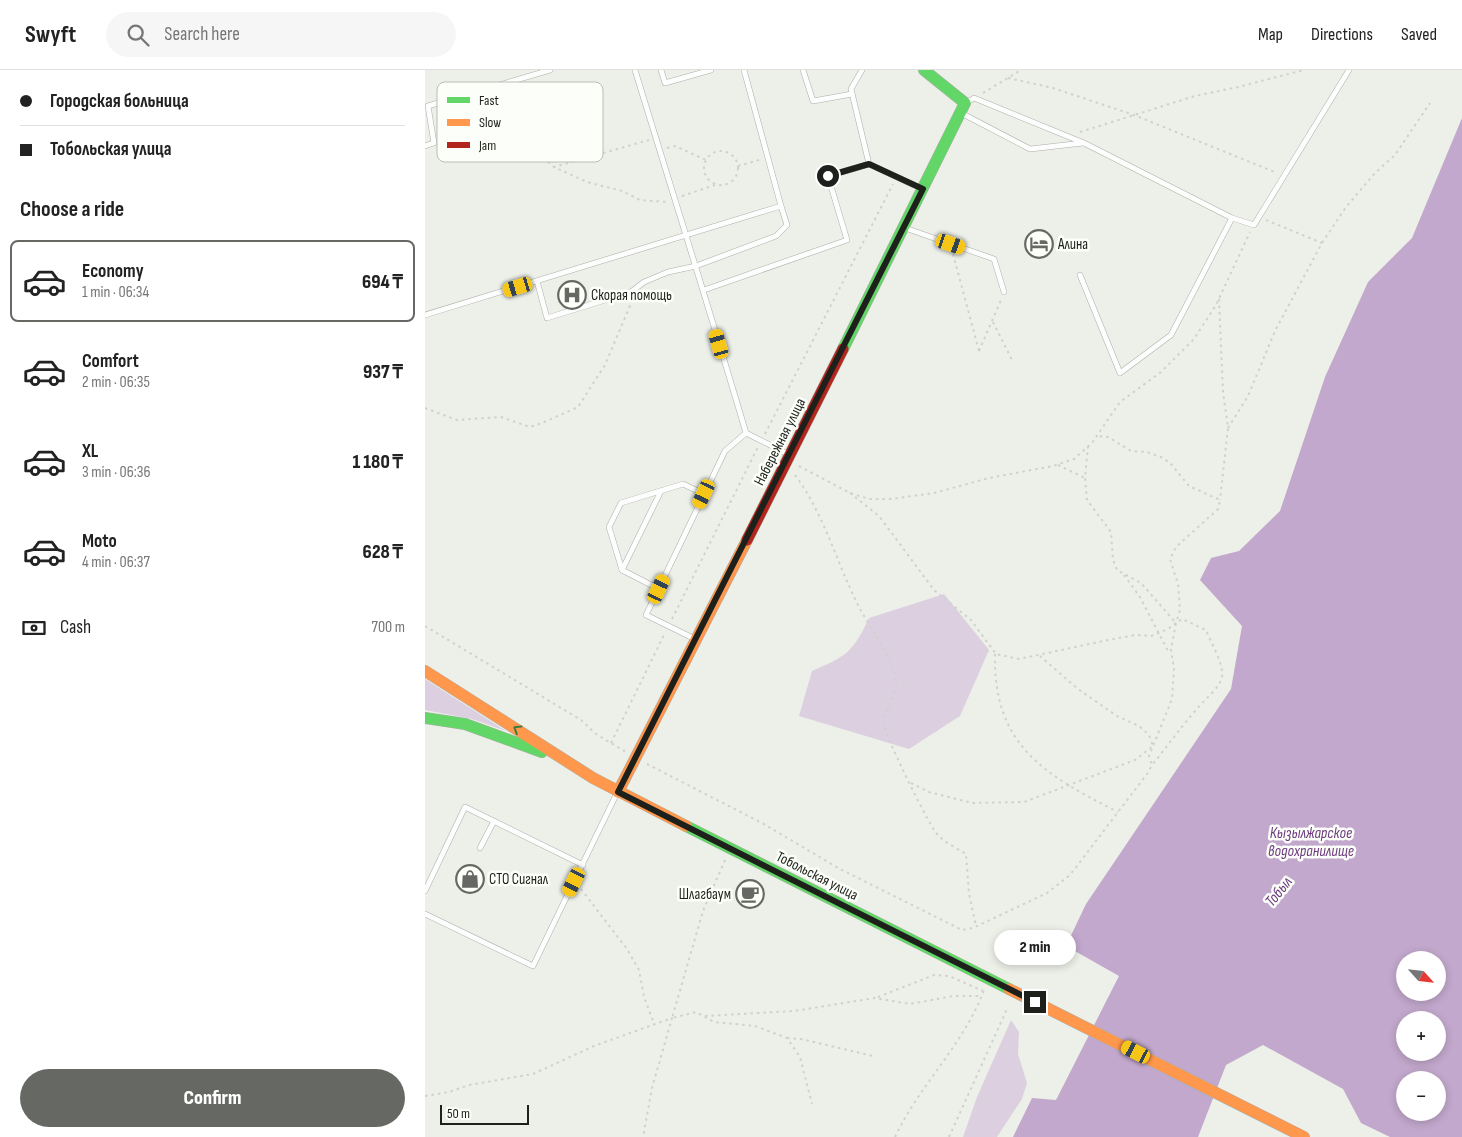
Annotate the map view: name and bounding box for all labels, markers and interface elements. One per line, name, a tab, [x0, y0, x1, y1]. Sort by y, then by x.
search box	[106, 12, 456, 57]
text: Swyft	[25, 20, 76, 49]
icon: search	[124, 21, 152, 49]
text: Search here	[164, 23, 240, 46]
text: Map	[1258, 24, 1283, 45]
text: Directions	[1311, 24, 1373, 45]
text: Saved	[1401, 24, 1437, 45]
legend	[437, 82, 603, 162]
text: Городская больница	[50, 90, 189, 113]
text: Fast	[479, 92, 499, 109]
text: Slow	[479, 114, 501, 131]
text: Jam	[478, 137, 496, 154]
text: Тобольская улица	[50, 138, 172, 161]
route start	[817, 165, 839, 187]
text: Choose a ride	[20, 196, 124, 223]
hotel icon: Алина	[1024, 229, 1054, 259]
car	[934, 232, 967, 256]
place label: Алина	[1057, 235, 1088, 254]
icon: car	[22, 259, 67, 304]
text: Economy	[82, 260, 144, 283]
text: 694 ₸	[362, 271, 403, 294]
car	[501, 275, 534, 299]
hospital icon: Скорая помощь	[557, 280, 587, 310]
text: 1 min · 06:34	[82, 283, 149, 302]
place label: Скорая помощь	[591, 286, 672, 305]
car	[707, 328, 730, 360]
icon: car	[22, 349, 67, 394]
text: Comfort	[82, 350, 139, 373]
text: 937 ₸	[363, 361, 403, 384]
text: 2 min · 06:35	[82, 373, 150, 392]
street label: Набережная улица	[750, 395, 810, 489]
icon: car	[22, 439, 67, 484]
text: XL	[82, 440, 98, 463]
text: 1 180 ₸	[353, 451, 403, 474]
text: 3 min · 06:36	[82, 463, 150, 482]
car	[690, 477, 717, 511]
icon: car	[22, 529, 67, 574]
text: Moto	[82, 530, 117, 553]
text: 628 ₸	[363, 541, 403, 564]
text: 4 min · 06:37	[82, 553, 150, 572]
car	[645, 572, 672, 606]
icon: cash	[20, 614, 48, 642]
text: Cash	[60, 616, 91, 639]
text: 700 m	[372, 618, 405, 637]
one-way arrow	[514, 726, 523, 735]
water label: Кызылжарское водохранилище	[1268, 824, 1354, 861]
street label: Тобольская улица	[773, 847, 861, 905]
shop icon: СТО Сигнал	[455, 864, 485, 894]
car	[560, 865, 587, 899]
place label: СТО Сигнал	[489, 870, 549, 889]
water label: Тобыл	[1261, 873, 1297, 911]
cafe icon: Шлагбаум	[735, 879, 765, 909]
place label: Шлагбаум	[679, 885, 731, 904]
callout: 2 min	[994, 930, 1076, 964]
text: 2 min	[1019, 938, 1051, 957]
north arrow	[1396, 951, 1446, 1001]
map controls	[1396, 951, 1446, 1121]
route end	[1024, 991, 1046, 1013]
button: +	[1396, 1011, 1446, 1061]
car	[1119, 1039, 1152, 1065]
button: Confirm	[20, 1069, 405, 1127]
button: −	[1396, 1071, 1446, 1121]
scale bar	[440, 1102, 529, 1125]
text: 50 m	[447, 1105, 470, 1122]

